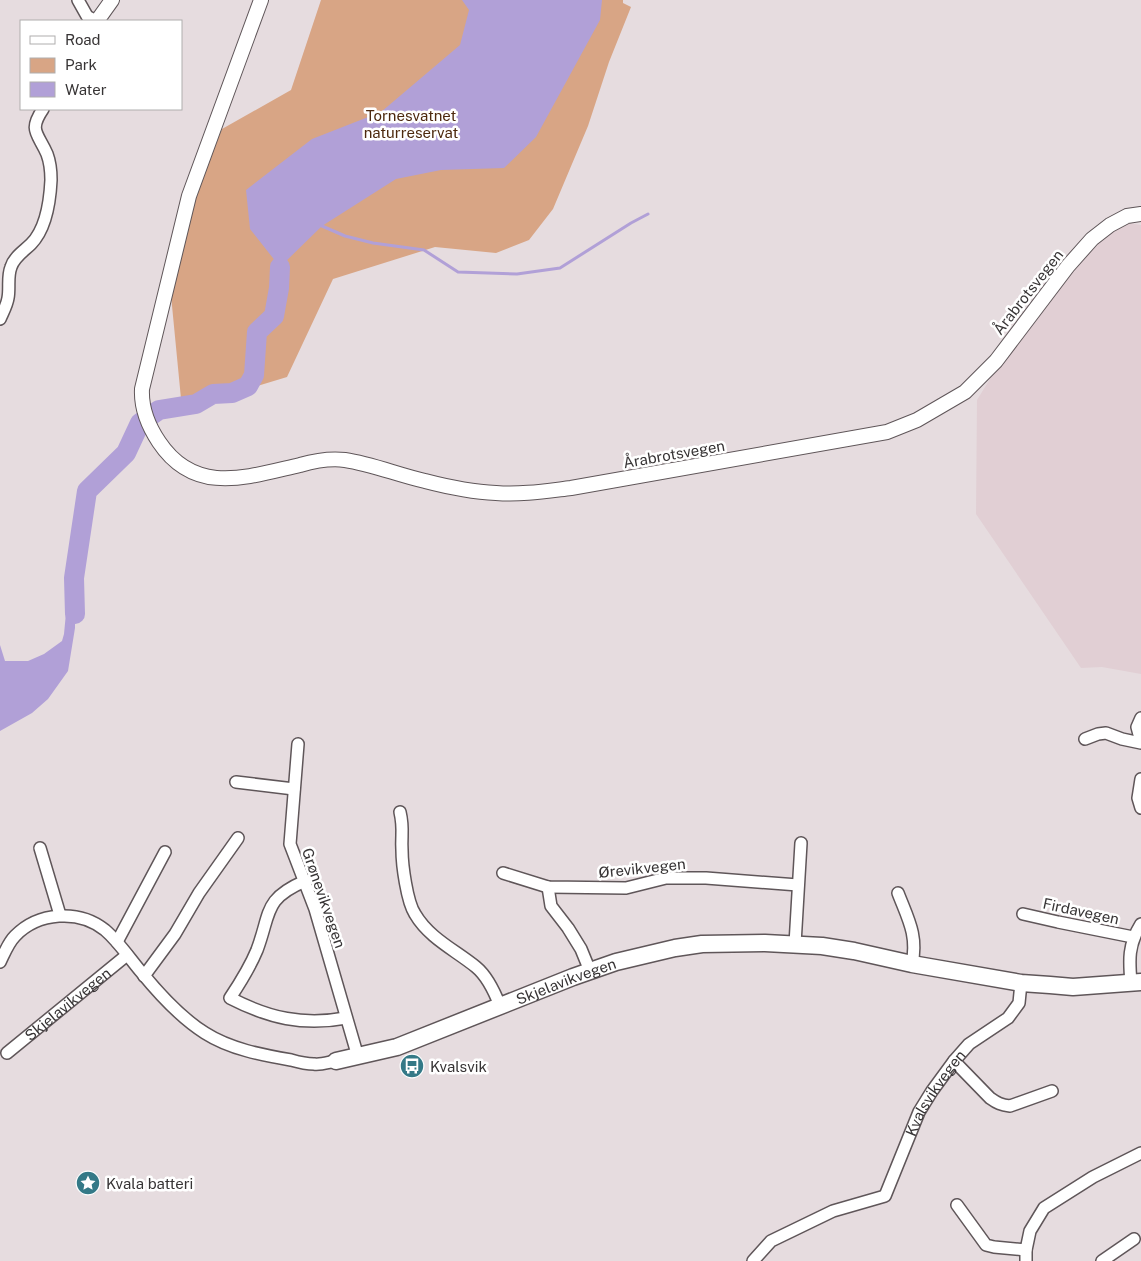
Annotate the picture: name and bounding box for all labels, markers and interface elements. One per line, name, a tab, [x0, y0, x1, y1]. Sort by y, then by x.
legend	[20, 20, 182, 110]
text: Road	[65, 31, 101, 48]
text: Park	[65, 56, 97, 73]
text: Water	[65, 81, 107, 98]
park label: Tornesvatnet naturreservat	[364, 107, 458, 141]
street label: Årabrotsvegen	[989, 246, 1066, 338]
street label: Årabrotsvegen	[622, 436, 726, 471]
street label: Grønevikvegen	[299, 846, 349, 950]
street label: Ørevikvegen	[598, 855, 686, 881]
street label: Firdavegen	[1041, 895, 1121, 927]
street label: Skjelavikvegen	[513, 954, 618, 1007]
street label: Skjelavikvegen	[21, 964, 114, 1044]
street label: Kvalsvikvegen	[902, 1046, 968, 1139]
bus stop icon: Kvalsvik	[399, 1053, 425, 1079]
place label: Kvalsvik	[430, 1058, 487, 1075]
place icon: Kvala batteri	[75, 1170, 101, 1196]
place label: Kvala batteri	[106, 1175, 193, 1192]

